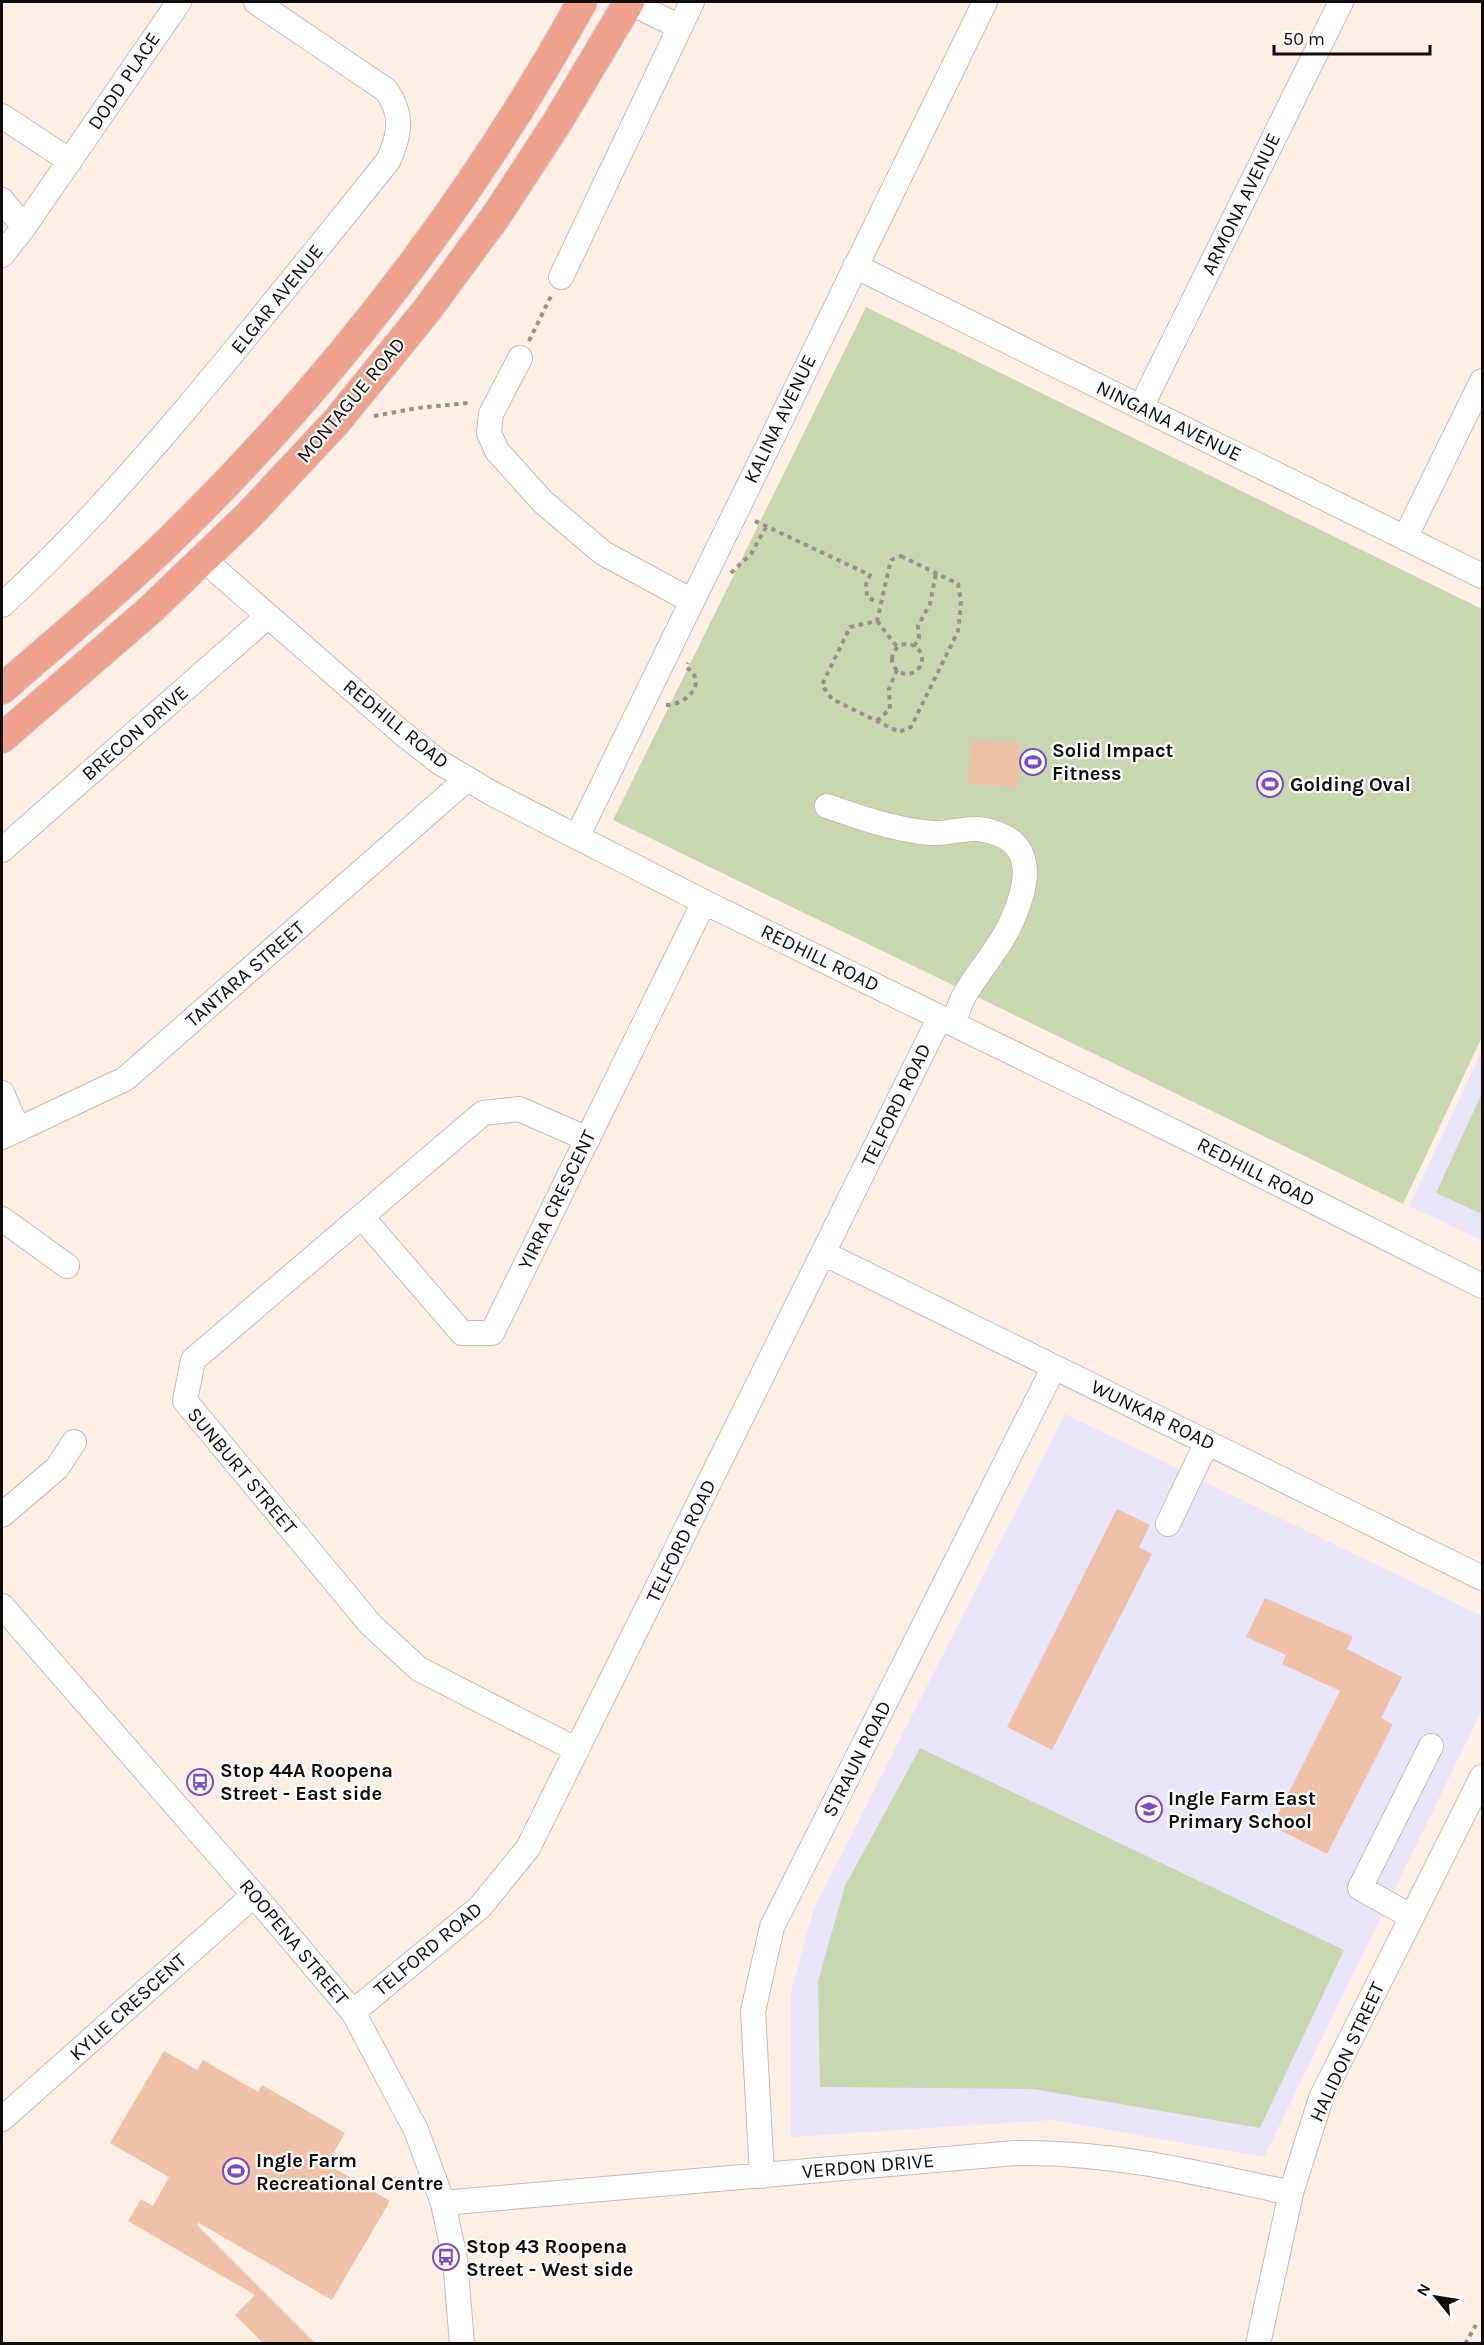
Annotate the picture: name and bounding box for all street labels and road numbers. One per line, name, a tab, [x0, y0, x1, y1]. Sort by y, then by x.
street label: DODD PLACE	[83, 28, 165, 134]
street label: ARMONA AVENUE	[1197, 129, 1285, 279]
street label: ELGAR AVENUE	[226, 240, 328, 358]
street label: MONTAGUE ROAD	[292, 333, 410, 467]
street label: KALINA AVENUE	[739, 351, 821, 487]
street label: NINGANA AVENUE	[1093, 376, 1245, 466]
street label: REDHILL ROAD	[339, 674, 453, 774]
street label: BRECON DRIVE	[77, 681, 193, 785]
street label: TANTARA STREET	[181, 916, 309, 1032]
street label: REDHILL ROAD	[757, 919, 883, 997]
street label: TELFORD ROAD	[856, 1040, 936, 1170]
street label: YIRRA CRESCENT	[513, 1126, 601, 1274]
street label: REDHILL ROAD	[1193, 1132, 1319, 1212]
street label: WUNKAR ROAD	[1087, 1375, 1219, 1455]
street label: SUNBURT STREET	[182, 1403, 302, 1539]
street label: TELFORD ROAD	[641, 1476, 721, 1606]
street label: STRAUN ROAD	[818, 1697, 896, 1821]
street label: ROOPENA STREET	[235, 1874, 353, 2010]
street label: TELFORD ROAD	[369, 1897, 487, 2001]
street label: KYLIE CRESCENT	[65, 1949, 191, 2065]
street label: HALIDON STREET	[1305, 1979, 1389, 2125]
street label: VERDON DRIVE	[801, 2149, 935, 2183]

